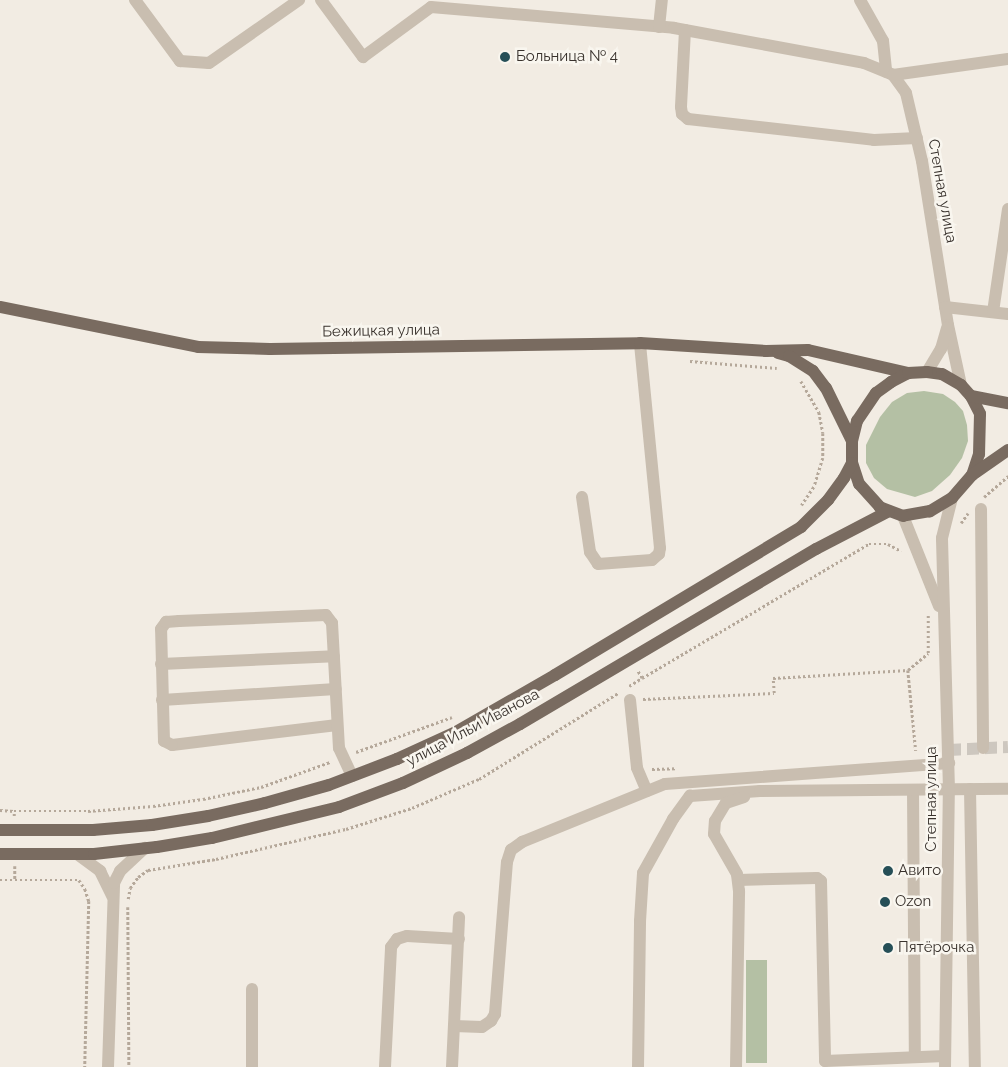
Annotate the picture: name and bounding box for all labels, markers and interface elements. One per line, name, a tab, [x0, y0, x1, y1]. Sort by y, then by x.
place label: Больница № 4	[516, 48, 618, 66]
marker: Больница № 4	[498, 50, 512, 64]
street label: Степная улица	[924, 137, 960, 245]
street label: Бежицкая улица	[322, 321, 440, 341]
street label: улица Ильи Иванова	[404, 685, 542, 771]
street label: Степная улица	[923, 746, 941, 852]
place label: Авито	[898, 862, 941, 880]
marker: Авито	[882, 865, 894, 877]
place label: Ozon	[895, 893, 931, 911]
marker: Ozon	[879, 896, 891, 908]
place label: Пятёрочка	[898, 939, 974, 957]
marker: Пятёрочка	[882, 942, 894, 954]

